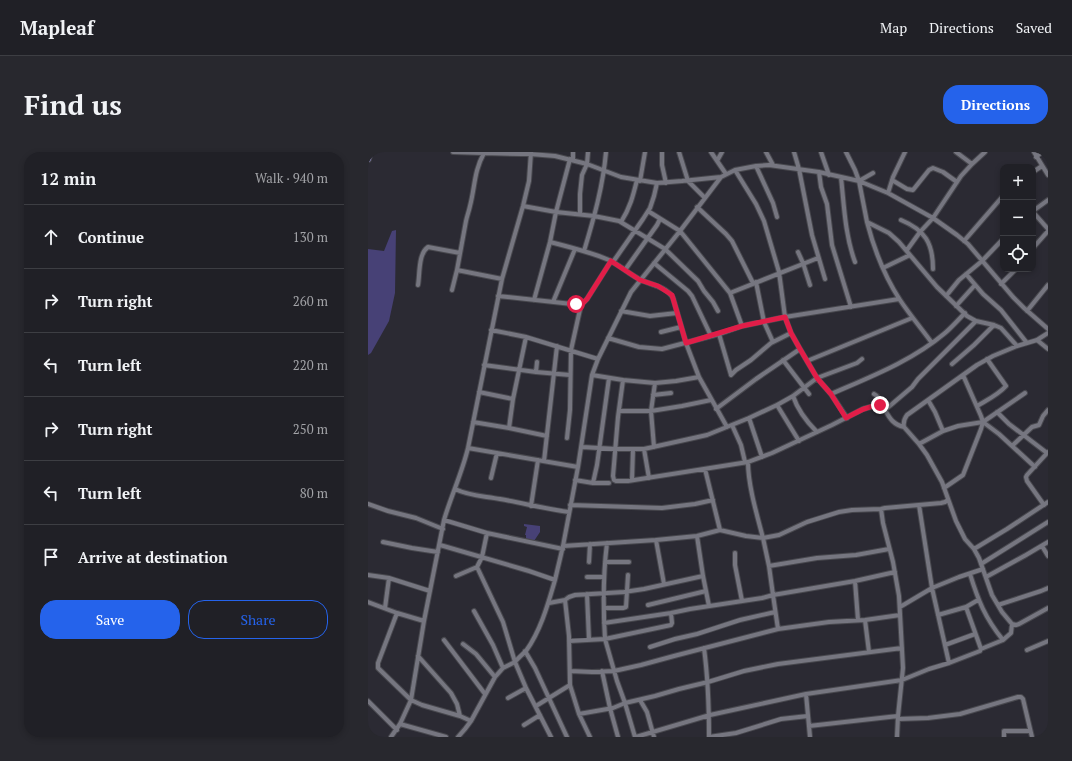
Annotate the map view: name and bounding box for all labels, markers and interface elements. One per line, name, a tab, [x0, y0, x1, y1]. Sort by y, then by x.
text: Mapleaf	[20, 15, 94, 40]
text: Map	[880, 18, 907, 37]
text: Directions	[929, 18, 994, 37]
text: Saved	[1016, 18, 1052, 37]
button: Directions	[943, 85, 1048, 124]
text: Find us	[24, 86, 122, 123]
map controls	[1000, 164, 1036, 272]
button: +	[1000, 164, 1036, 200]
text: 12 min	[40, 167, 96, 190]
text: Walk · 940 m	[255, 169, 328, 187]
button: −	[1000, 200, 1036, 236]
icon: ahead	[40, 226, 62, 248]
text: Continue	[78, 227, 144, 247]
text: 130 m	[293, 228, 328, 246]
button: locate	[1000, 236, 1036, 272]
icon: right	[40, 290, 62, 312]
text: Turn right	[78, 291, 153, 311]
text: 260 m	[293, 292, 328, 310]
route start	[567, 295, 585, 313]
icon: left	[40, 354, 62, 376]
text: Turn left	[78, 355, 142, 375]
text: 220 m	[293, 356, 328, 374]
route end	[871, 396, 889, 414]
icon: right	[40, 418, 62, 440]
text: Turn right	[78, 419, 153, 439]
text: 250 m	[293, 420, 328, 438]
icon: left	[40, 482, 62, 504]
text: Turn left	[78, 483, 142, 503]
text: 80 m	[300, 484, 328, 502]
icon: arrive	[40, 546, 62, 568]
text: Arrive at destination	[78, 547, 228, 567]
button: Save	[40, 600, 180, 639]
button: Share	[188, 600, 328, 639]

